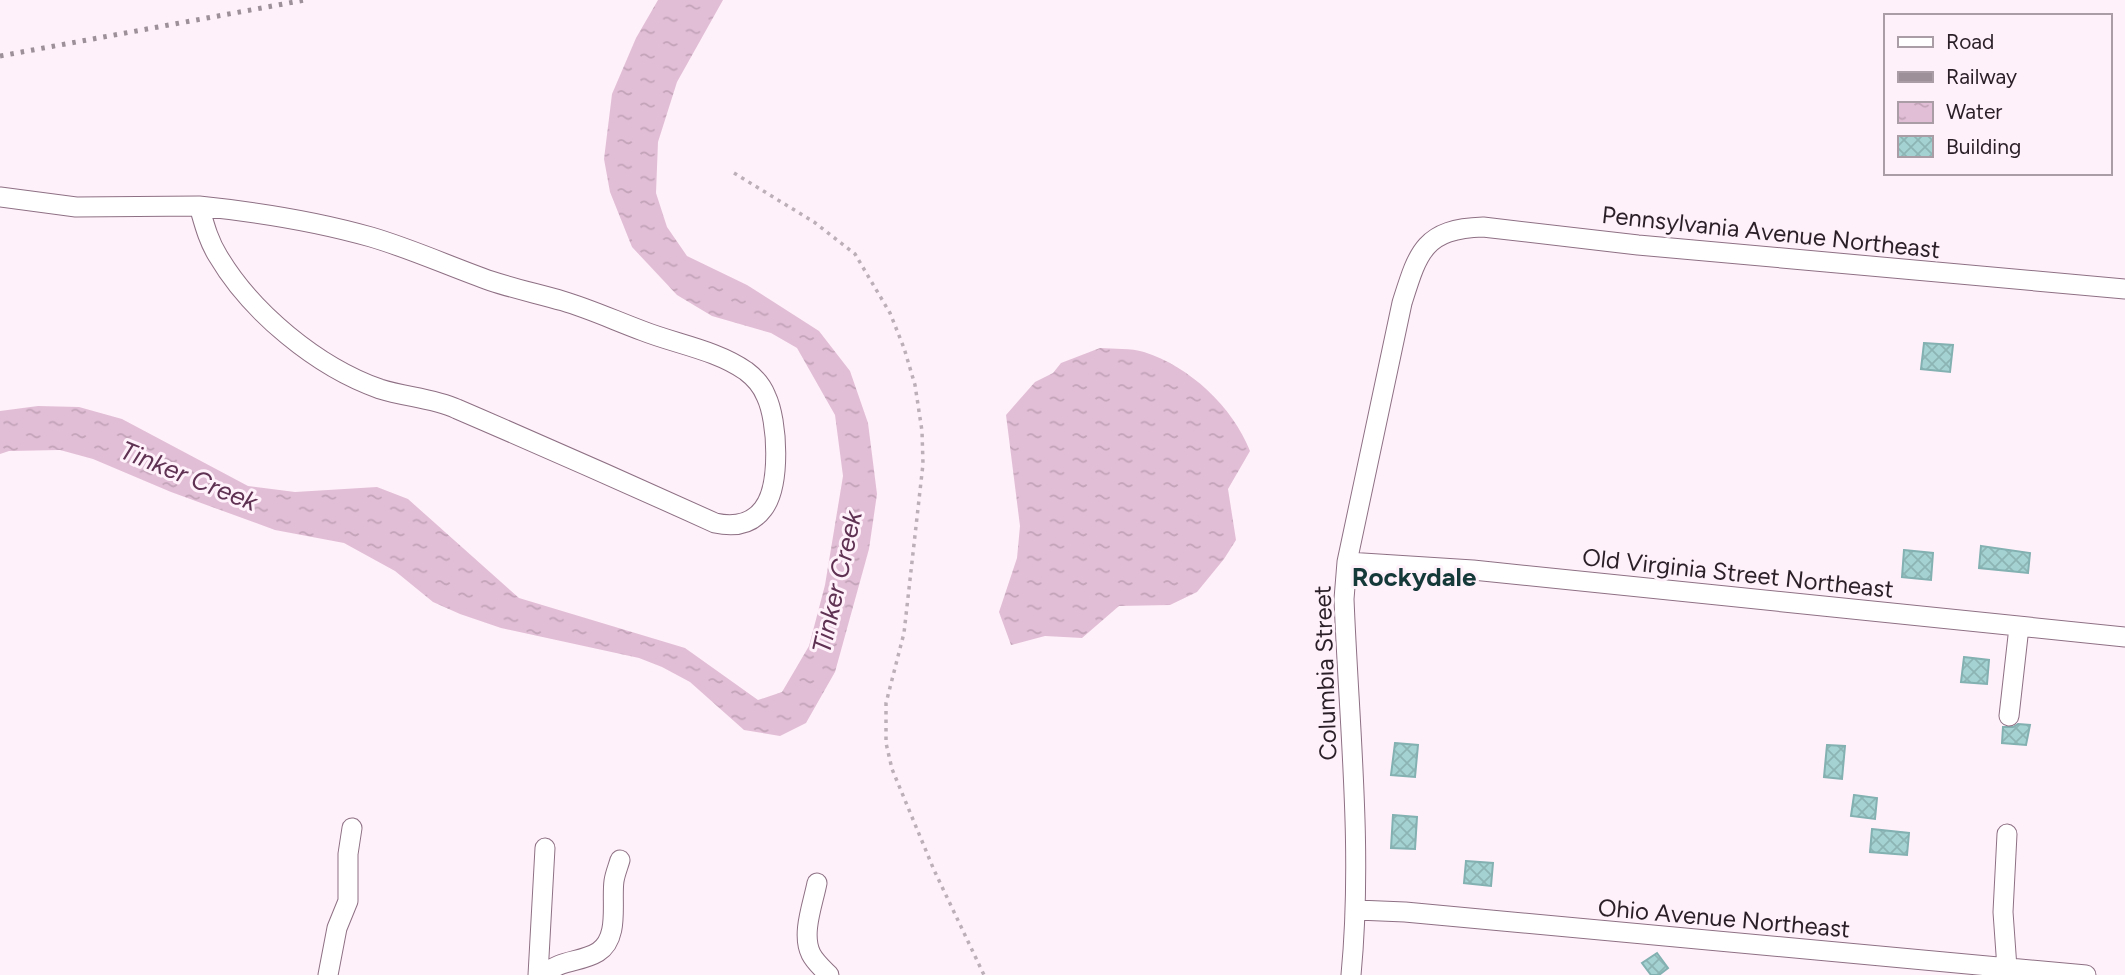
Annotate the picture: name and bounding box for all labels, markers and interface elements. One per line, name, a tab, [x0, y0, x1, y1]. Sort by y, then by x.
legend	[1884, 14, 2111, 175]
text: Road	[1946, 29, 1994, 54]
text: Railway	[1946, 64, 2017, 89]
text: Water	[1946, 99, 2002, 124]
text: Building	[1946, 134, 2021, 159]
street label: Pennsylvania Avenue Northeast	[1600, 200, 1942, 264]
water label: Tinker Creek	[116, 434, 264, 519]
water label: Tinker Creek	[805, 506, 869, 656]
street label: Old Virginia Street Northeast	[1581, 542, 1895, 604]
district label: Rockydale	[1352, 561, 1476, 593]
street label: Columbia Street	[1307, 585, 1343, 761]
street label: Ohio Avenue Northeast	[1597, 893, 1851, 943]

